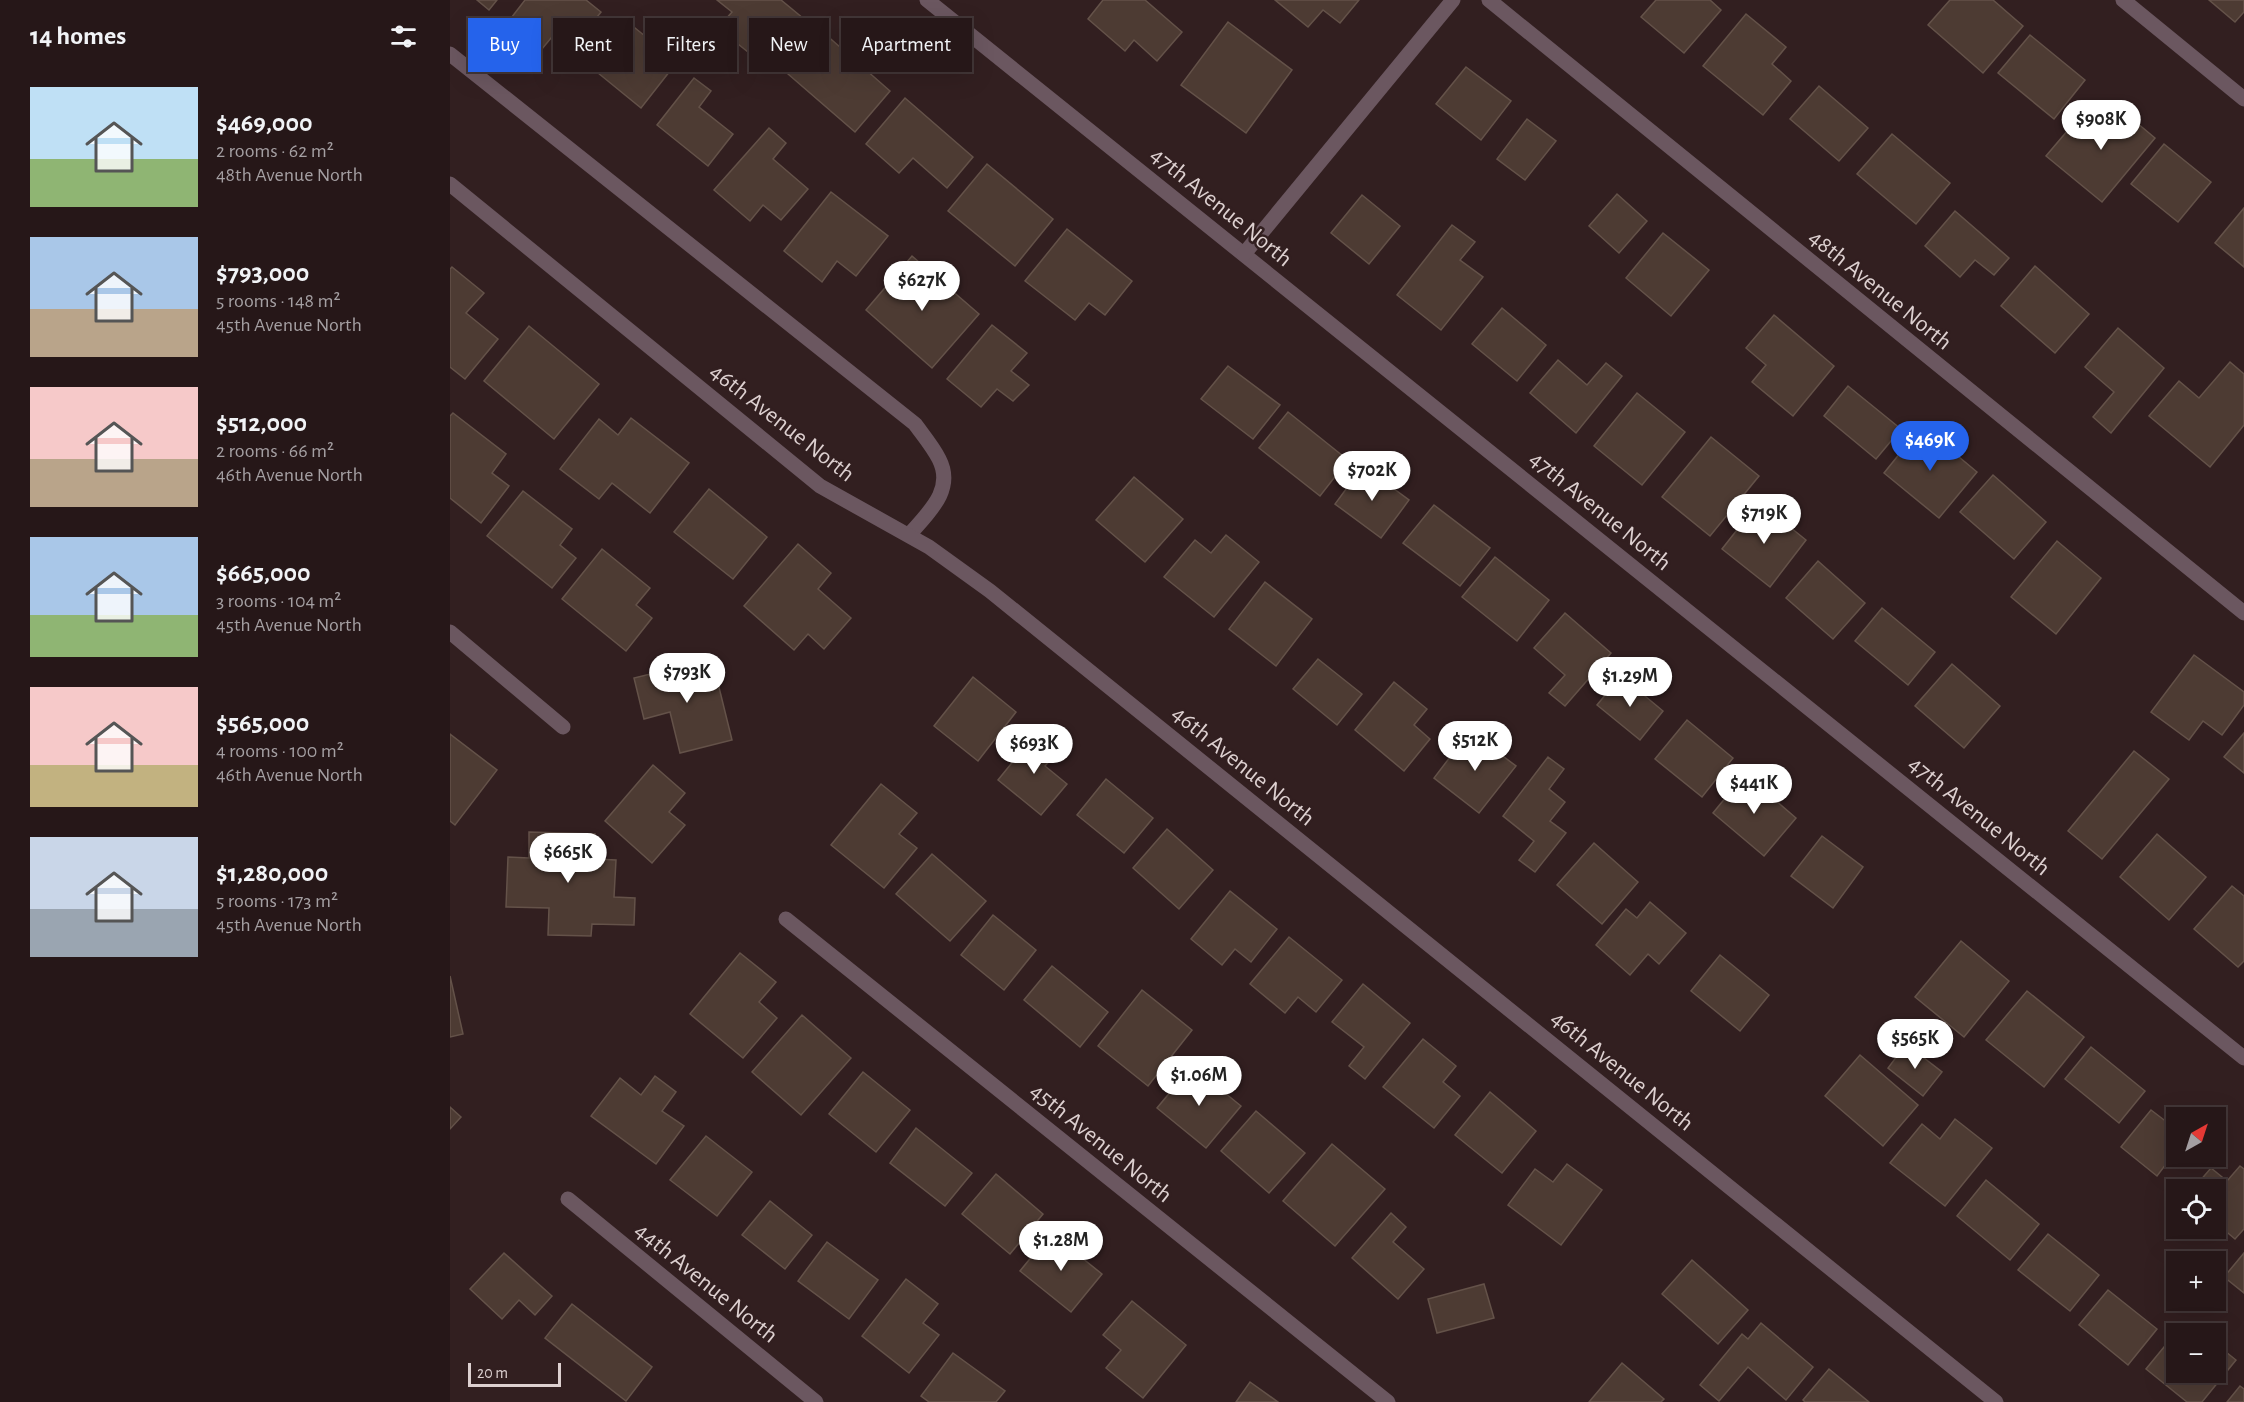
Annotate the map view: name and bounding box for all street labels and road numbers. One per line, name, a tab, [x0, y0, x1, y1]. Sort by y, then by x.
street label: 47th Avenue North	[1145, 143, 1297, 271]
street label: 48th Avenue North	[1804, 225, 1956, 355]
street label: 46th Avenue North	[705, 359, 859, 487]
street label: 47th Avenue North	[1524, 447, 1676, 575]
street label: 46th Avenue North	[1167, 701, 1319, 831]
street label: 47th Avenue North	[1903, 752, 2055, 880]
street label: 46th Avenue North	[1546, 1006, 1698, 1136]
street label: 45th Avenue North	[1025, 1079, 1177, 1207]
street label: 44th Avenue North	[630, 1218, 782, 1348]

